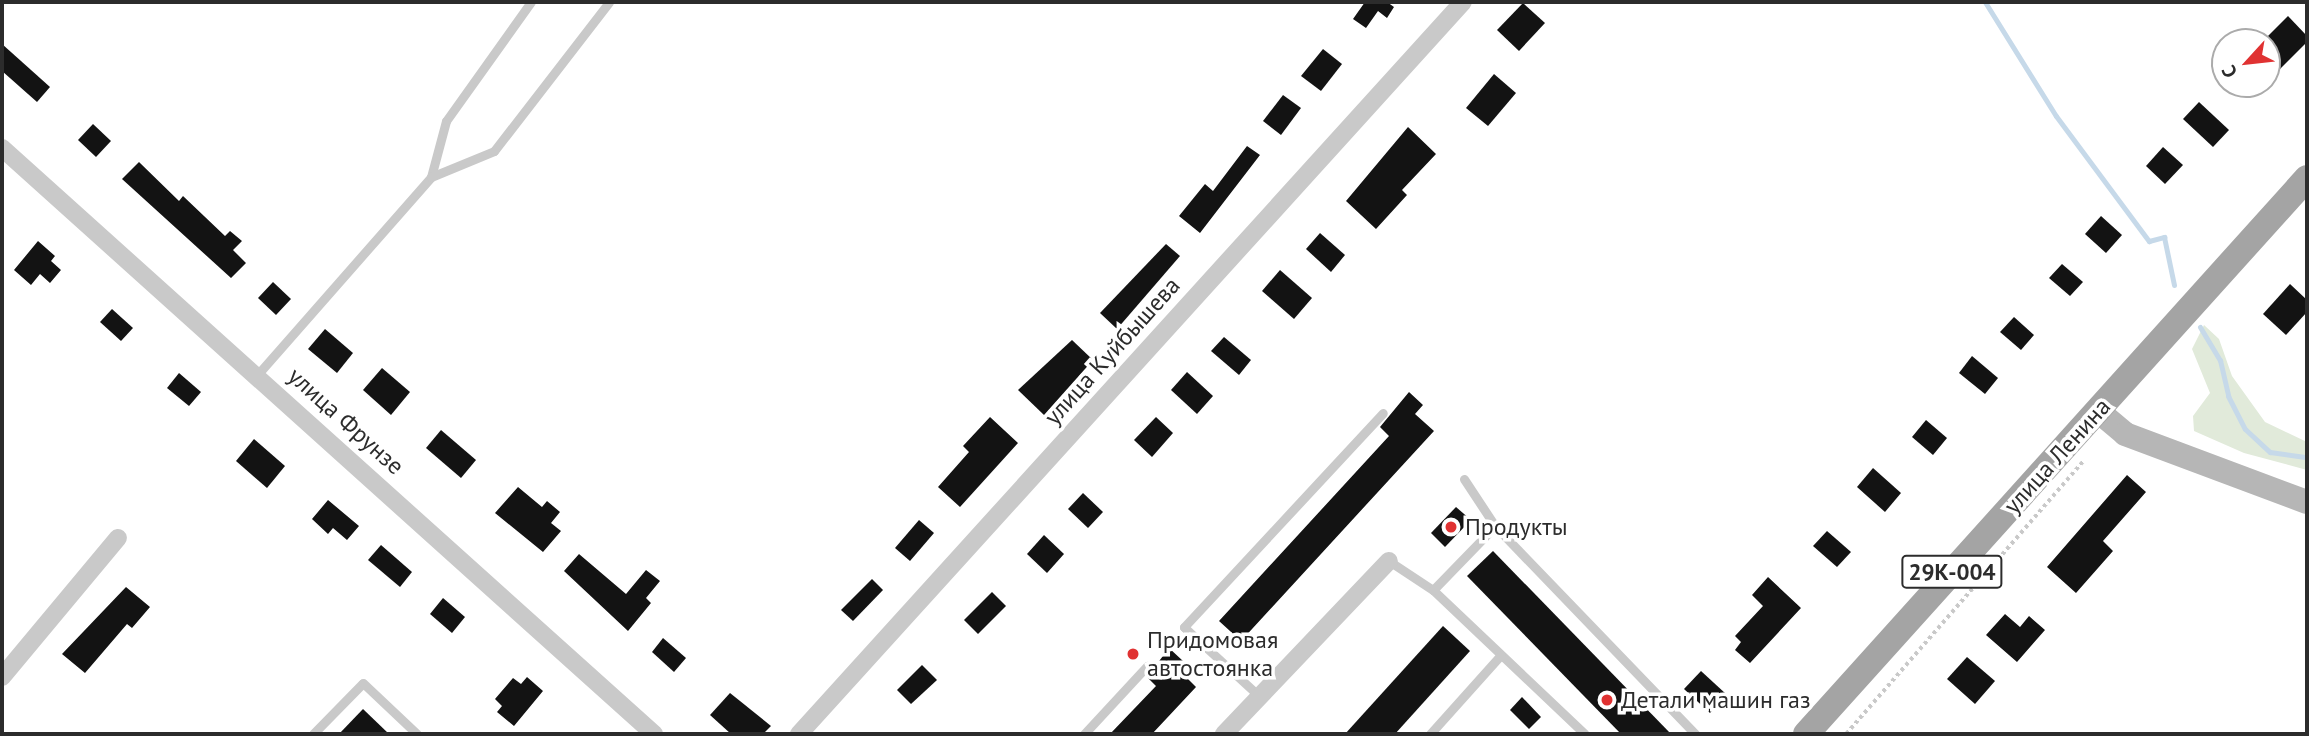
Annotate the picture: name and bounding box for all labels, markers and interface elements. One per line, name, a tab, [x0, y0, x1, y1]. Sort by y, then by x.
north arrow	[2211, 28, 2281, 98]
text: С	[2216, 61, 2242, 82]
street label: улица Куйбышева	[1038, 271, 1186, 431]
street label: улица Фрунзе	[282, 362, 410, 480]
street label: улица Ленина	[1998, 392, 2116, 520]
place label: Продукты	[1465, 513, 1568, 541]
marker: Продукты	[1443, 519, 1459, 535]
road number: 29К-004	[1901, 552, 2003, 592]
place label: Придомовая автостоянка	[1147, 626, 1278, 682]
marker: Придомовая автостоянка	[1125, 646, 1141, 662]
place label: Детали машин газ	[1621, 686, 1811, 714]
marker: Детали машин газ	[1599, 692, 1615, 708]

